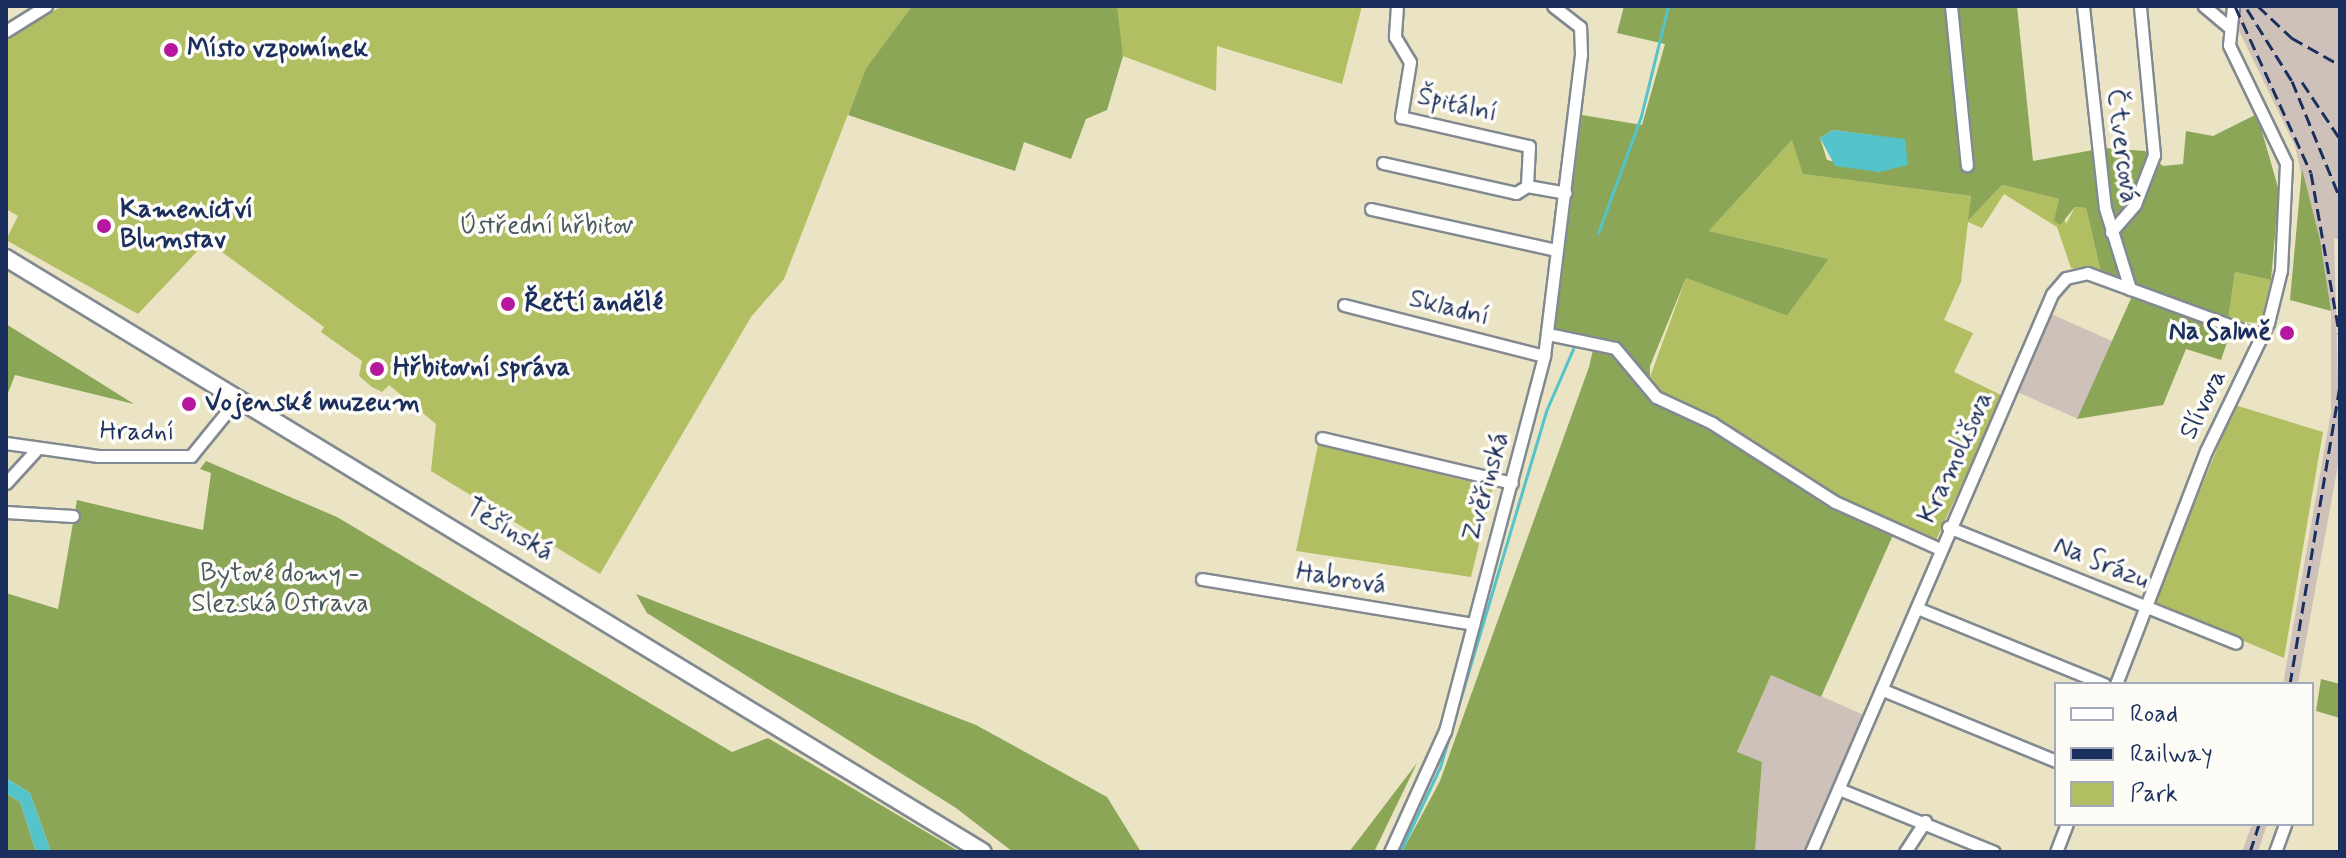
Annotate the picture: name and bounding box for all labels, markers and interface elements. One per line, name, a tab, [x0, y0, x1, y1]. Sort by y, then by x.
place label: Místo vzpomínek	[187, 34, 368, 66]
marker: Místo vzpomínek	[162, 41, 180, 59]
street label: Špitální	[1414, 82, 1500, 130]
street label: Čtvercová	[2099, 87, 2143, 205]
place label: Kamenictví Blumstav	[120, 195, 253, 256]
park label: Ústřední hřbitov	[458, 211, 634, 243]
marker: Kamenictví Blumstav	[95, 217, 113, 235]
street label: Skladní	[1406, 284, 1492, 334]
place label: Řečtí andělé	[524, 288, 663, 320]
marker: Řečtí andělé	[499, 295, 517, 313]
place label: Na Salmě	[2158, 317, 2271, 349]
marker: Na Salmě	[2278, 324, 2296, 342]
place label: Hřbitovní správa	[393, 353, 570, 385]
marker: Hřbitovní správa	[368, 360, 386, 378]
street label: Slívova	[2174, 365, 2234, 445]
street label: Kramolišova	[1913, 387, 2001, 529]
place label: Vojenské muzeum	[205, 388, 420, 420]
marker: Vojenské muzeum	[180, 395, 198, 413]
street label: Hradní	[99, 417, 175, 449]
street label: Zvěřinská	[1457, 429, 1517, 545]
street label: Těšínská	[460, 493, 558, 569]
street label: Na Srázu	[2049, 531, 2153, 597]
street label: Habrová	[1294, 557, 1388, 603]
park label: Bytové domy - Slezská Ostrava	[191, 559, 369, 620]
legend	[2054, 682, 2314, 826]
text: Road	[2130, 699, 2178, 730]
text: Railway	[2130, 739, 2213, 770]
text: Park	[2130, 779, 2178, 810]

